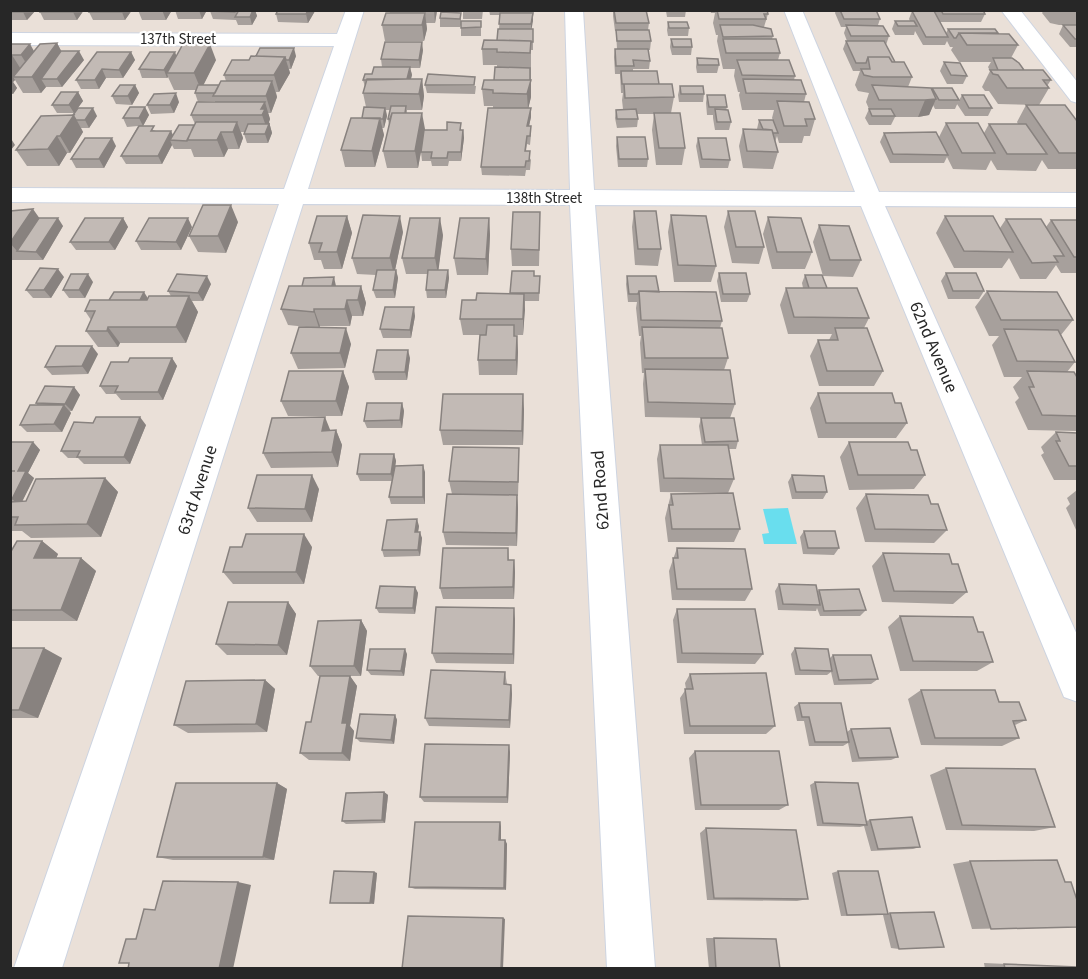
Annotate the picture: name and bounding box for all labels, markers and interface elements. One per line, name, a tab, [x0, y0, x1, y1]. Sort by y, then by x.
street label: 137th Street	[140, 29, 216, 50]
street label: 138th Street	[506, 188, 582, 209]
street label: 62nd Avenue	[903, 298, 964, 397]
street label: 63rd Avenue	[171, 442, 224, 538]
street label: 62nd Road	[585, 449, 616, 531]

